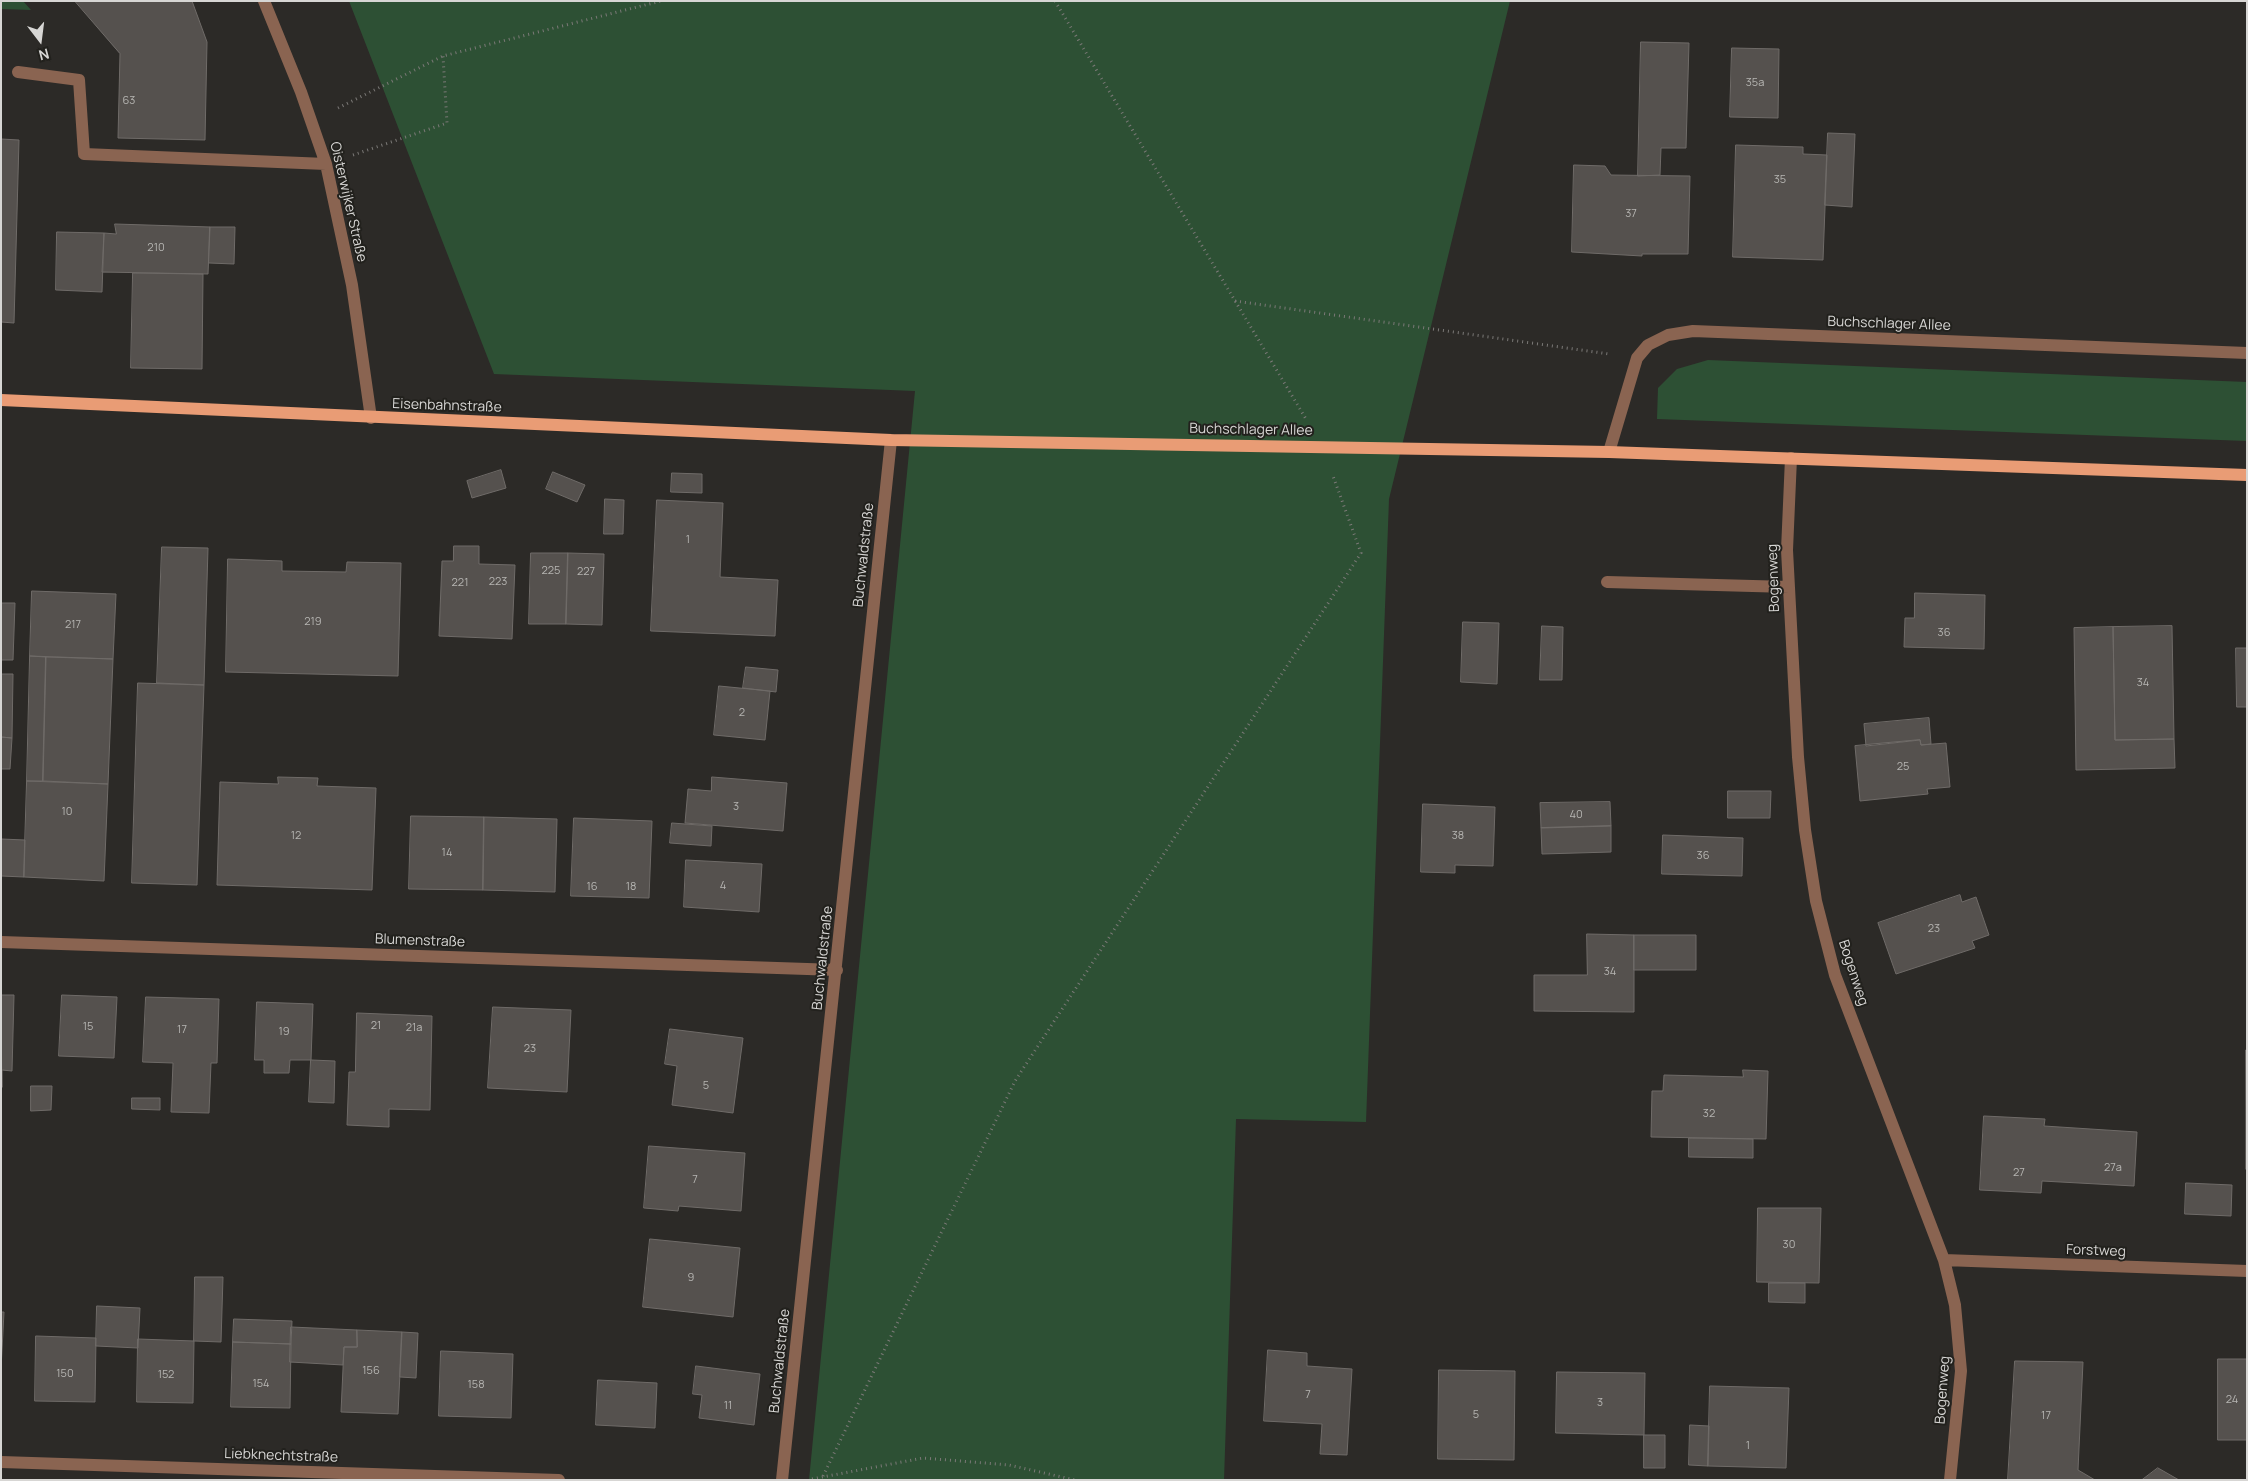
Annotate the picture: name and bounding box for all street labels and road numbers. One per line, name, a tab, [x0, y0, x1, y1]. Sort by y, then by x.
street label: Oisterwijker Straße	[326, 140, 370, 264]
street label: Buchschlager Allee	[1827, 313, 1951, 335]
street label: Eisenbahnstraße	[392, 396, 502, 416]
street label: Buchschlager Allee	[1189, 421, 1313, 439]
street label: Buchwaldstraße	[850, 502, 878, 608]
street label: Bogenweg	[1764, 544, 1784, 612]
street label: Buchwaldstraße	[809, 905, 837, 1011]
street label: Blumenstraße	[375, 931, 465, 951]
street label: Bogenweg	[1834, 938, 1872, 1008]
street label: Forstweg	[2066, 1242, 2126, 1260]
street label: Buchwaldstraße	[766, 1308, 794, 1414]
street label: Bogenweg	[1932, 1355, 1954, 1425]
street label: Liebknechtstraße	[224, 1446, 338, 1466]

